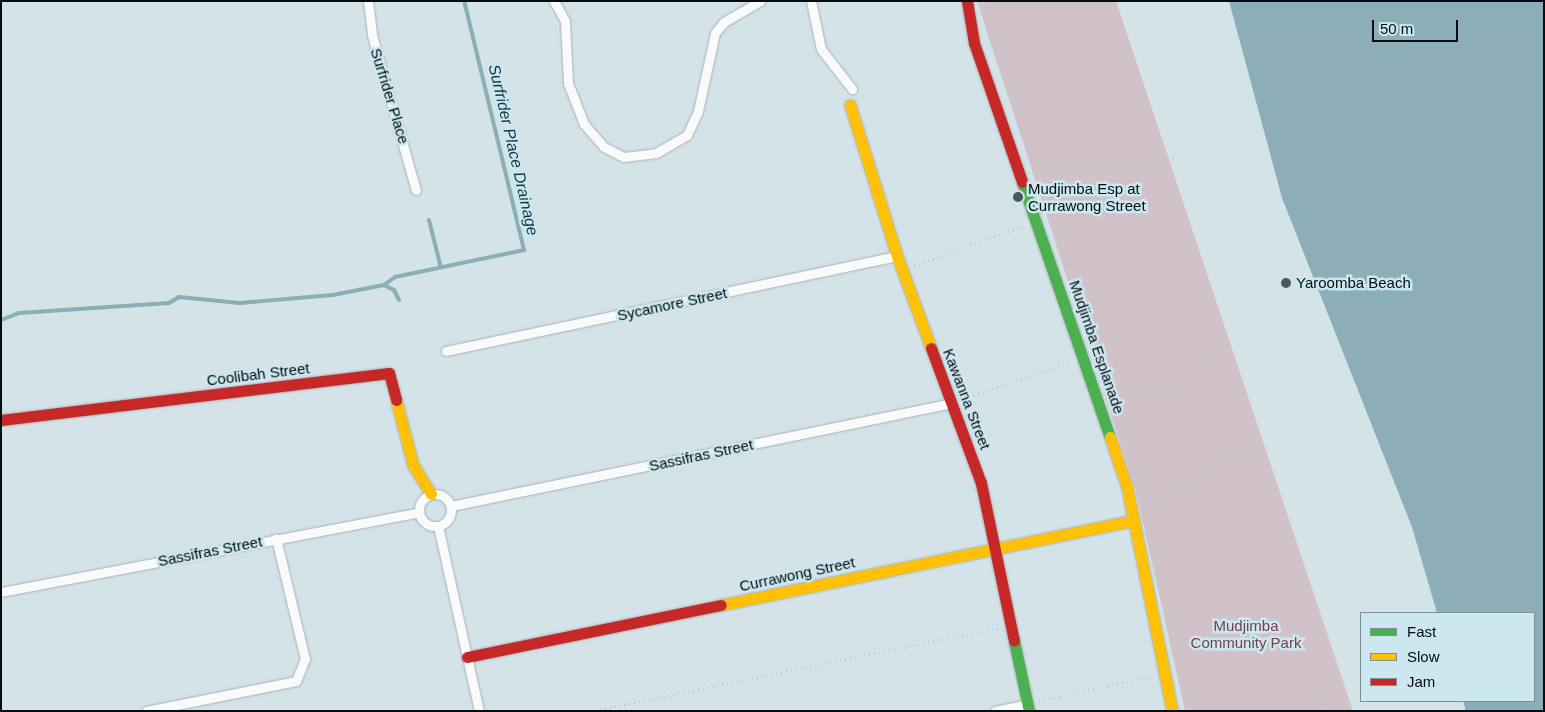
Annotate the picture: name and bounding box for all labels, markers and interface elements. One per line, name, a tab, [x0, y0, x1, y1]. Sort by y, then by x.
scale bar	[1375, 10, 1461, 42]
text: 50 m	[1380, 20, 1413, 37]
street label: Surfrider Place	[367, 46, 413, 146]
water label: Surfrider Place Drainage	[484, 62, 542, 238]
place label: Mudjimba Esp at Currawong Street	[1028, 179, 1146, 214]
marker: Mudjimba Esp at Currawong Street	[1012, 191, 1024, 203]
place label: Yaroomba Beach	[1296, 274, 1411, 292]
marker: Yaroomba Beach	[1280, 277, 1292, 289]
street label: Mudjimba Esplanade	[1066, 278, 1128, 416]
street label: Sycamore Street	[615, 284, 729, 324]
street label: Kawanna Street	[939, 346, 995, 452]
street label: Coolibah Street	[206, 359, 310, 389]
street label: Sassifras Street	[647, 435, 755, 475]
street label: Sassifras Street	[156, 532, 264, 570]
street label: Currawong Street	[738, 553, 856, 595]
legend	[1360, 612, 1535, 702]
park label: Mudjimba Community Park	[1191, 616, 1301, 651]
text: Fast	[1407, 623, 1436, 640]
text: Slow	[1407, 648, 1440, 665]
text: Jam	[1407, 673, 1435, 690]

